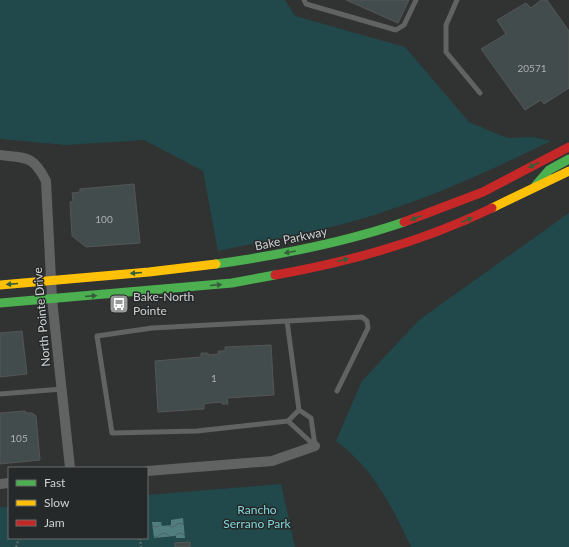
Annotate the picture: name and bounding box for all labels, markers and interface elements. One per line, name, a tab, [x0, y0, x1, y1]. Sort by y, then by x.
house number: 20571	[517, 62, 547, 74]
one-way arrow	[529, 162, 540, 169]
house number: 100	[95, 213, 113, 225]
one-way arrow	[409, 215, 421, 221]
one-way arrow	[461, 217, 472, 223]
street label: Bake Parkway	[253, 223, 329, 253]
one-way arrow	[284, 250, 297, 256]
one-way arrow	[337, 257, 349, 263]
street label: North Pointe Drive	[30, 267, 53, 367]
one-way arrow	[130, 269, 142, 276]
one-way arrow	[6, 280, 18, 287]
one-way arrow	[210, 281, 222, 288]
place label: Bake-North Pointe	[133, 289, 194, 318]
one-way arrow	[85, 292, 97, 299]
bus stop icon: Bake-North Pointe	[108, 293, 130, 315]
house number: 1	[211, 372, 217, 384]
house number: 105	[10, 432, 28, 444]
legend	[8, 467, 148, 539]
text: Fast	[44, 475, 66, 490]
text: Slow	[44, 495, 70, 510]
park label: Rancho Serrano Park	[223, 502, 292, 531]
text: Jam	[44, 515, 65, 530]

